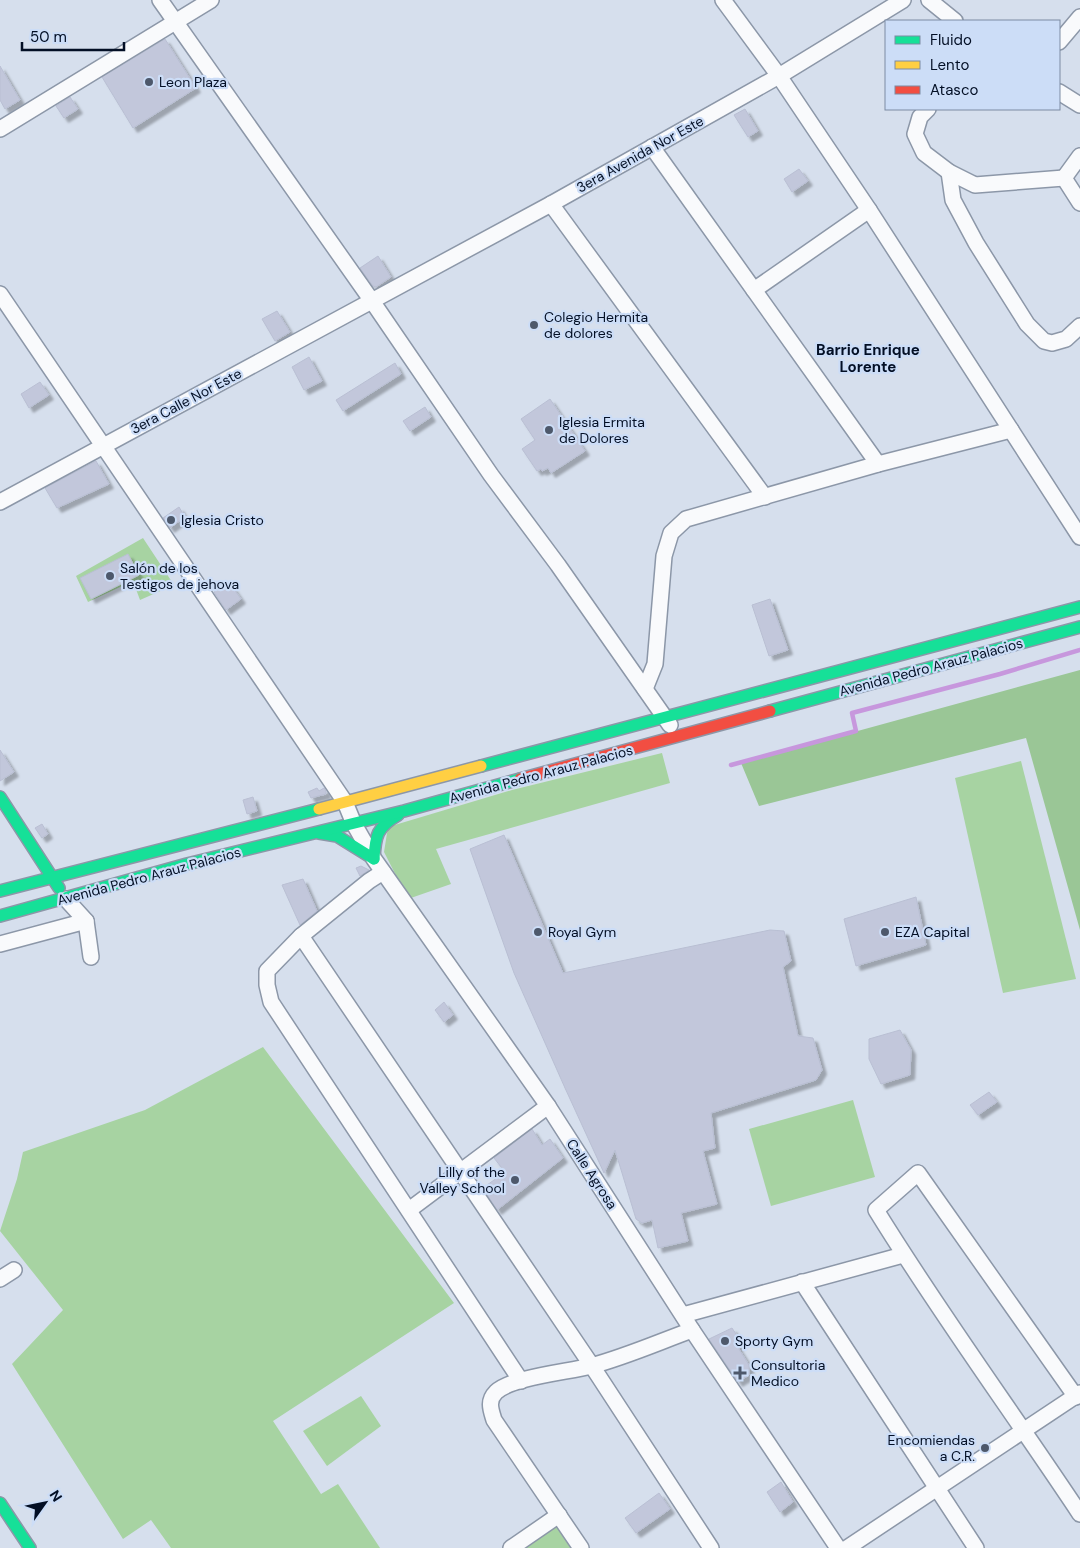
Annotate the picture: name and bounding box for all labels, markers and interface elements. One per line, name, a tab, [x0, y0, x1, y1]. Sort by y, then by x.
scale bar	[22, 20, 125, 52]
legend	[885, 20, 1060, 110]
text: 50 m	[30, 27, 67, 47]
text: Fluido	[930, 30, 972, 50]
text: Lento	[930, 55, 969, 75]
place label: Leon Plaza	[159, 73, 227, 91]
marker: Leon Plaza	[143, 76, 155, 88]
text: Atasco	[930, 80, 978, 100]
street label: 3era Avenida Nor Este	[573, 112, 707, 196]
place label: Colegio Hermita de dolores	[544, 308, 648, 342]
marker: Colegio Hermita de dolores	[528, 319, 540, 331]
district label: Barrio Enrique Lorente	[816, 340, 920, 377]
street label: 3era Calle Nor Este	[127, 364, 245, 438]
place label: Iglesia Ermita de Dolores	[559, 413, 645, 447]
marker: Iglesia Ermita de Dolores	[543, 424, 555, 436]
place label: Iglesia Cristo	[181, 511, 264, 529]
marker: Iglesia Cristo	[165, 514, 177, 526]
place label: Salón de los Testigos de jehova	[120, 559, 239, 593]
marker: Salón de los Testigos de jehova	[104, 570, 116, 582]
street label: Avenida Pedro Arauz Palacios	[837, 634, 1025, 700]
street label: Avenida Pedro Arauz Palacios	[447, 741, 635, 807]
street label: Avenida Pedro Arauz Palacios	[55, 843, 243, 909]
place label: Royal Gym	[548, 923, 616, 941]
place label: EZA Capital	[895, 923, 970, 941]
marker: Royal Gym	[532, 926, 544, 938]
marker: EZA Capital	[879, 926, 891, 938]
street label: Calle Agrosa	[563, 1135, 621, 1213]
place label: Lilly of the Valley School	[419, 1163, 505, 1197]
marker: Lilly of the Valley School	[509, 1174, 521, 1186]
place label: Sporty Gym	[735, 1332, 813, 1350]
marker: Sporty Gym	[719, 1335, 731, 1347]
place label: Consultoria Medico	[751, 1356, 825, 1390]
marker: Consultoria Medico	[733, 1366, 747, 1380]
place label: Encomiendas a C.R.	[888, 1431, 975, 1465]
marker: Encomiendas a C.R.	[979, 1442, 991, 1454]
north arrow	[20, 1478, 70, 1528]
text: N	[46, 1487, 66, 1505]

